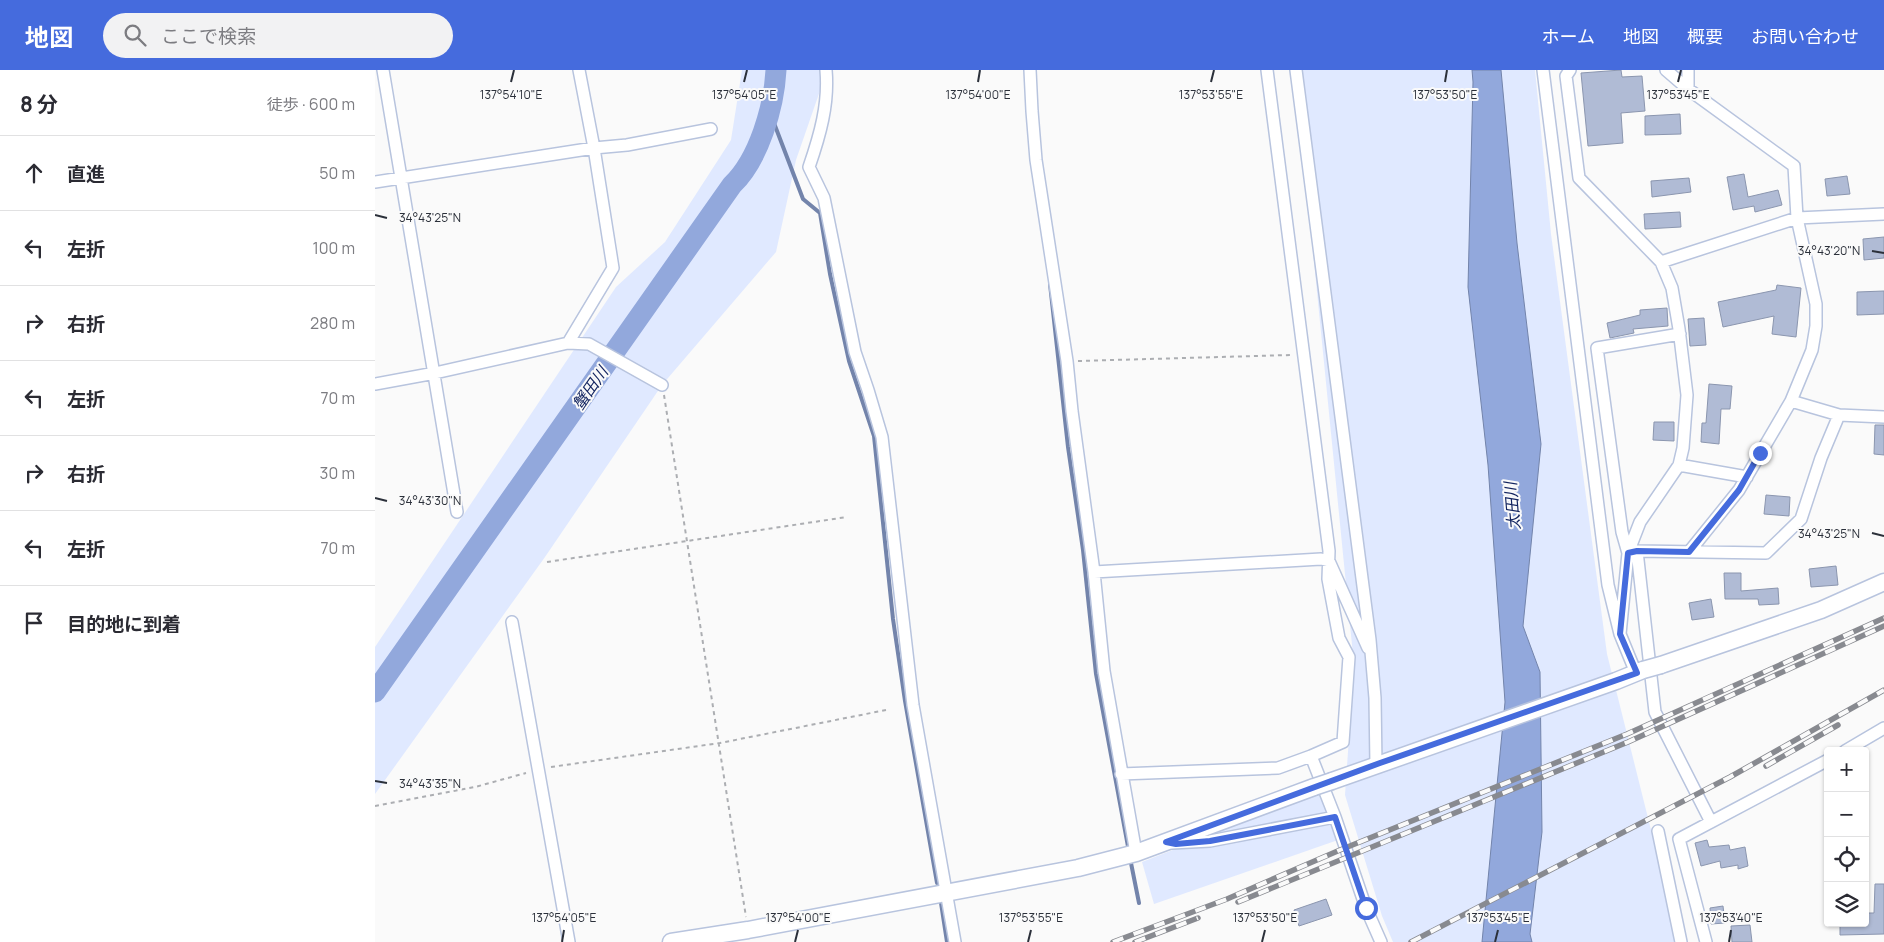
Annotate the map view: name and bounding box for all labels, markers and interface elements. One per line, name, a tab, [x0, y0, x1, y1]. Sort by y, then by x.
search box	[103, 13, 453, 58]
text: 地図	[25, 20, 73, 53]
icon: search	[121, 21, 149, 49]
text: ここで検索	[161, 23, 256, 49]
text: ホーム	[1542, 24, 1595, 48]
text: 地図	[1623, 24, 1659, 48]
text: 概要	[1687, 24, 1723, 48]
text: お問い合わせ	[1751, 24, 1859, 48]
text: 137°54'10"E	[480, 86, 542, 103]
text: 137°54'05"E	[712, 86, 777, 103]
text: 137°54'00"E	[945, 86, 1011, 103]
text: 137°53'55"E	[1179, 86, 1243, 103]
text: 137°53'50"E	[1413, 86, 1477, 103]
text: 137°53'45"E	[1647, 86, 1710, 103]
text: 8 分	[20, 90, 58, 118]
text: 徒歩 · 600 m	[267, 93, 355, 115]
icon: ahead	[20, 159, 48, 187]
text: 直進	[67, 161, 105, 187]
text: 50 m	[319, 162, 355, 184]
text: 34°43'25"N	[399, 209, 461, 226]
icon: left	[20, 234, 48, 262]
text: 左折	[67, 236, 105, 262]
text: 100 m	[312, 237, 355, 259]
text: 34°43'20"N	[1798, 242, 1860, 259]
icon: right	[20, 309, 48, 337]
text: 右折	[67, 311, 105, 337]
text: 280 m	[310, 312, 355, 334]
water label: 蟹田川	[567, 360, 614, 414]
icon: left	[20, 384, 48, 412]
text: 左折	[67, 386, 105, 412]
text: 70 m	[320, 387, 355, 409]
route end	[1749, 442, 1772, 465]
icon: right	[20, 459, 48, 487]
text: 右折	[67, 461, 105, 487]
text: 30 m	[320, 462, 355, 484]
water label: 太田川	[1499, 479, 1525, 531]
text: 34°43'30"N	[399, 492, 461, 509]
text: 34°43'25"N	[1798, 525, 1860, 542]
icon: left	[20, 534, 48, 562]
text: 左折	[67, 536, 105, 562]
text: 70 m	[320, 537, 355, 559]
icon: arrive	[20, 609, 48, 637]
text: 目的地に到着	[67, 611, 181, 637]
map controls	[1824, 747, 1869, 927]
button: +	[1824, 747, 1869, 792]
text: 34°43'35"N	[399, 775, 461, 792]
button: −	[1824, 792, 1869, 837]
button: locate	[1824, 837, 1869, 882]
button: layers	[1824, 882, 1869, 927]
route start	[1355, 897, 1378, 920]
text: 137°54'05"E	[532, 909, 597, 926]
text: 137°54'00"E	[765, 909, 831, 926]
text: 137°53'55"E	[999, 909, 1063, 926]
text: 137°53'50"E	[1233, 909, 1297, 926]
text: 137°53'45"E	[1467, 909, 1530, 926]
text: 137°53'40"E	[1699, 909, 1763, 926]

